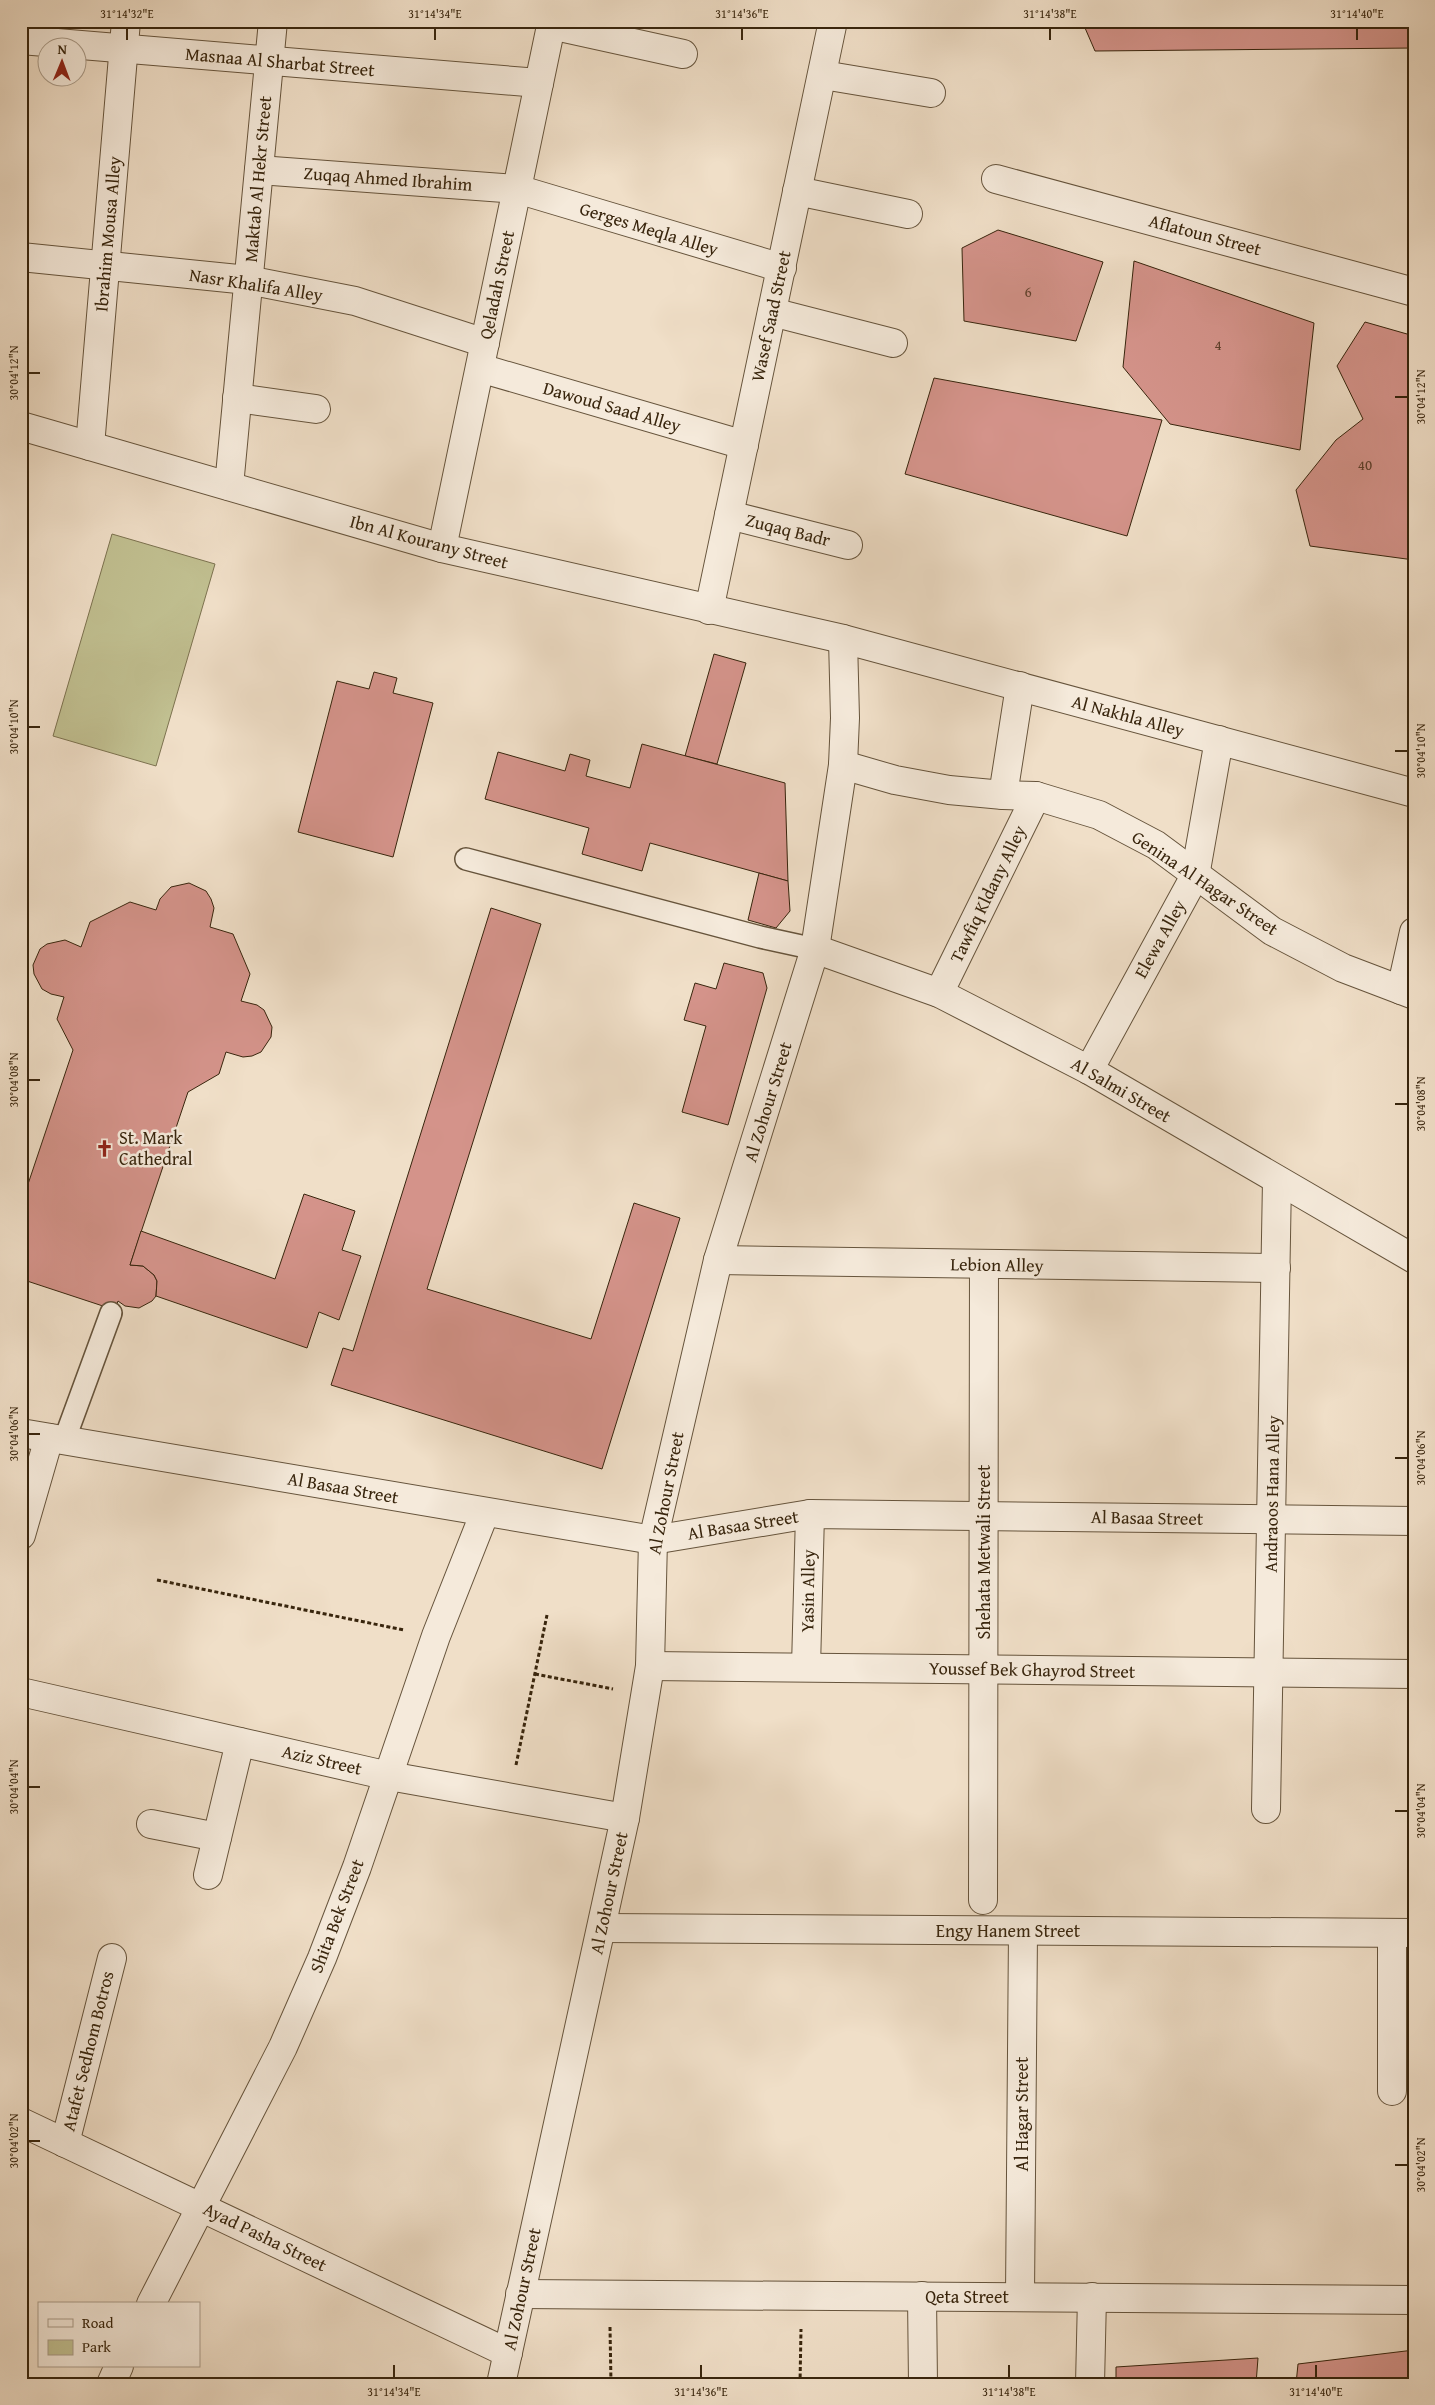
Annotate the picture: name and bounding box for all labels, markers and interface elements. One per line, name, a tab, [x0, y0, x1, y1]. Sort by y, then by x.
text: 31°14'32"E	[100, 5, 154, 22]
text: 31°14'34"E	[408, 5, 462, 22]
text: 31°14'36"E	[715, 5, 769, 22]
text: 31°14'38"E	[1023, 5, 1077, 22]
text: 31°14'40"E	[1330, 5, 1384, 22]
north arrow	[38, 38, 88, 88]
text: N	[57, 39, 68, 59]
street label: Masnaa Al Sharbat Street	[184, 40, 376, 83]
street label: Maktab Al Hekr Street	[237, 94, 278, 263]
street label: Ibrahim Mousa Alley	[87, 155, 128, 313]
street label: Zuqaq Ahmed Ibrahim	[303, 159, 474, 198]
street label: Gerges Meqla Alley	[577, 195, 722, 262]
street label: Aflatoun Street	[1146, 207, 1265, 263]
street label: Qeladah Street	[472, 227, 521, 342]
street label: Wasef Saad Street	[743, 247, 798, 384]
street label: Nasr Khalifa Alley	[187, 261, 325, 308]
house number: 6	[1024, 281, 1032, 302]
house number: 4	[1214, 334, 1222, 355]
text: 30°04'12"N	[5, 345, 22, 401]
text: 30°04'12"N	[1412, 369, 1429, 425]
street label: Dawoud Saad Alley	[540, 374, 684, 439]
house number: 40	[1358, 454, 1372, 475]
street label: Zuqaq Badr	[743, 506, 834, 553]
street label: Ibn Al Kourany Street	[347, 507, 512, 576]
street label: Al Nakhla Alley	[1069, 688, 1187, 744]
text: 30°04'10"N	[5, 699, 22, 755]
text: 30°04'10"N	[1412, 723, 1429, 779]
street label: Tawfiq Kldany Alley	[943, 820, 1033, 967]
street label: Genina Al Hagar Street	[1127, 823, 1284, 942]
street label: Elewa Alley	[1127, 895, 1192, 983]
street label: Al Zohour Street	[736, 1038, 799, 1165]
street label: Al Salmi Street	[1066, 1050, 1177, 1129]
text: 30°04'08"N	[5, 1052, 22, 1108]
text: 30°04'08"N	[1412, 1076, 1429, 1132]
place label: St. Mark Cathedral	[119, 1124, 193, 1172]
church icon: St. Mark Cathedral	[95, 1138, 115, 1158]
street label: Lebion Alley	[950, 1250, 1044, 1279]
text: 30°04'06"N	[5, 1406, 22, 1462]
street label: Andraoos Hana Alley	[1257, 1415, 1286, 1573]
street label: Al Zohour Street	[640, 1429, 691, 1557]
text: 30°04'06"N	[1412, 1430, 1429, 1486]
street label: Al Basaa Street	[285, 1464, 401, 1511]
street label: Shehata Metwali Street	[970, 1464, 997, 1639]
street label: Al Basaa Street	[685, 1502, 801, 1547]
street label: Al Basaa Street	[1091, 1503, 1204, 1532]
street label: Yasin Alley	[793, 1549, 822, 1633]
street label: Youssef Bek Ghayrod Street	[929, 1654, 1136, 1685]
street label: Aziz Street	[279, 1737, 365, 1782]
text: 30°04'04"N	[5, 1759, 22, 1815]
text: 30°04'04"N	[1412, 1783, 1429, 1839]
street label: Al Zohour Street	[582, 1829, 635, 1957]
street label: Shita Bek Street	[302, 1854, 371, 1977]
street label: Engy Hanem Street	[936, 1917, 1081, 1944]
street label: Atafet Sedhom Botros	[55, 1968, 120, 2134]
street label: Al Hagar Street	[1008, 2056, 1035, 2171]
text: 30°04'02"N	[5, 2113, 22, 2169]
text: 30°04'02"N	[1412, 2137, 1429, 2193]
street label: Ayad Pasha Street	[199, 2195, 332, 2278]
street label: Al Zohour Street	[495, 2225, 548, 2353]
street label: Qeta Street	[925, 2283, 1010, 2310]
legend	[38, 2302, 200, 2368]
text: Road	[82, 2312, 113, 2333]
text: Park	[82, 2336, 111, 2357]
text: 31°14'34"E	[367, 2383, 421, 2400]
text: 31°14'36"E	[674, 2383, 728, 2400]
text: 31°14'38"E	[982, 2383, 1036, 2400]
text: 31°14'40"E	[1289, 2383, 1343, 2400]

